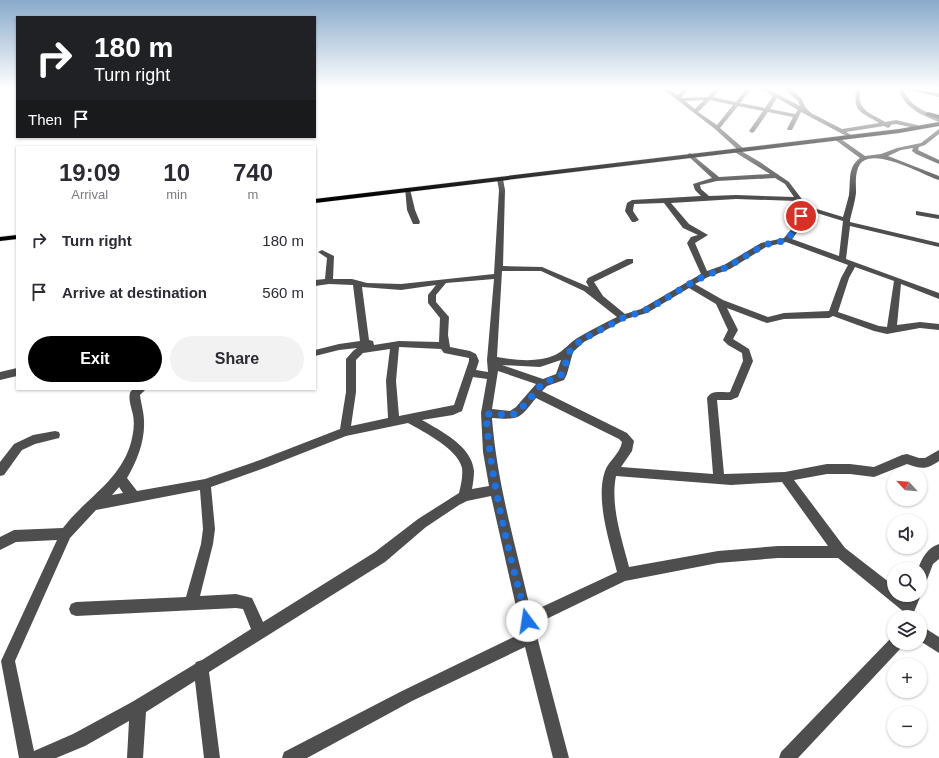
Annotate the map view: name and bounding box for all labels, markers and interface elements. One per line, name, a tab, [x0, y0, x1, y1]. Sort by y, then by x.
icon: right	[28, 32, 80, 84]
text: 180 m	[94, 32, 173, 63]
text: Turn right	[94, 65, 170, 85]
icon: arrive	[70, 108, 92, 130]
text: Then	[28, 111, 62, 128]
text: 19:09	[59, 159, 120, 186]
text: 10	[163, 159, 190, 186]
text: 740	[233, 159, 273, 186]
text: Arrival	[71, 187, 108, 202]
text: min	[166, 187, 187, 202]
text: m	[248, 187, 258, 202]
pin	[784, 199, 818, 233]
icon: arrive	[790, 205, 812, 227]
icon: right	[28, 229, 50, 251]
text: Turn right	[62, 232, 132, 249]
text: 180 m	[262, 232, 304, 249]
icon: arrive	[28, 281, 50, 303]
text: Arrive at destination	[62, 284, 207, 301]
text: 560 m	[262, 284, 304, 301]
button: Exit	[28, 336, 162, 382]
button: Share	[170, 336, 304, 382]
north arrow	[887, 466, 927, 506]
map controls	[887, 466, 927, 746]
button: sound	[887, 514, 927, 554]
button: search	[887, 562, 927, 602]
position arrow	[506, 600, 548, 642]
button: layers	[887, 610, 927, 650]
button: +	[887, 658, 927, 698]
button: −	[887, 706, 927, 746]

